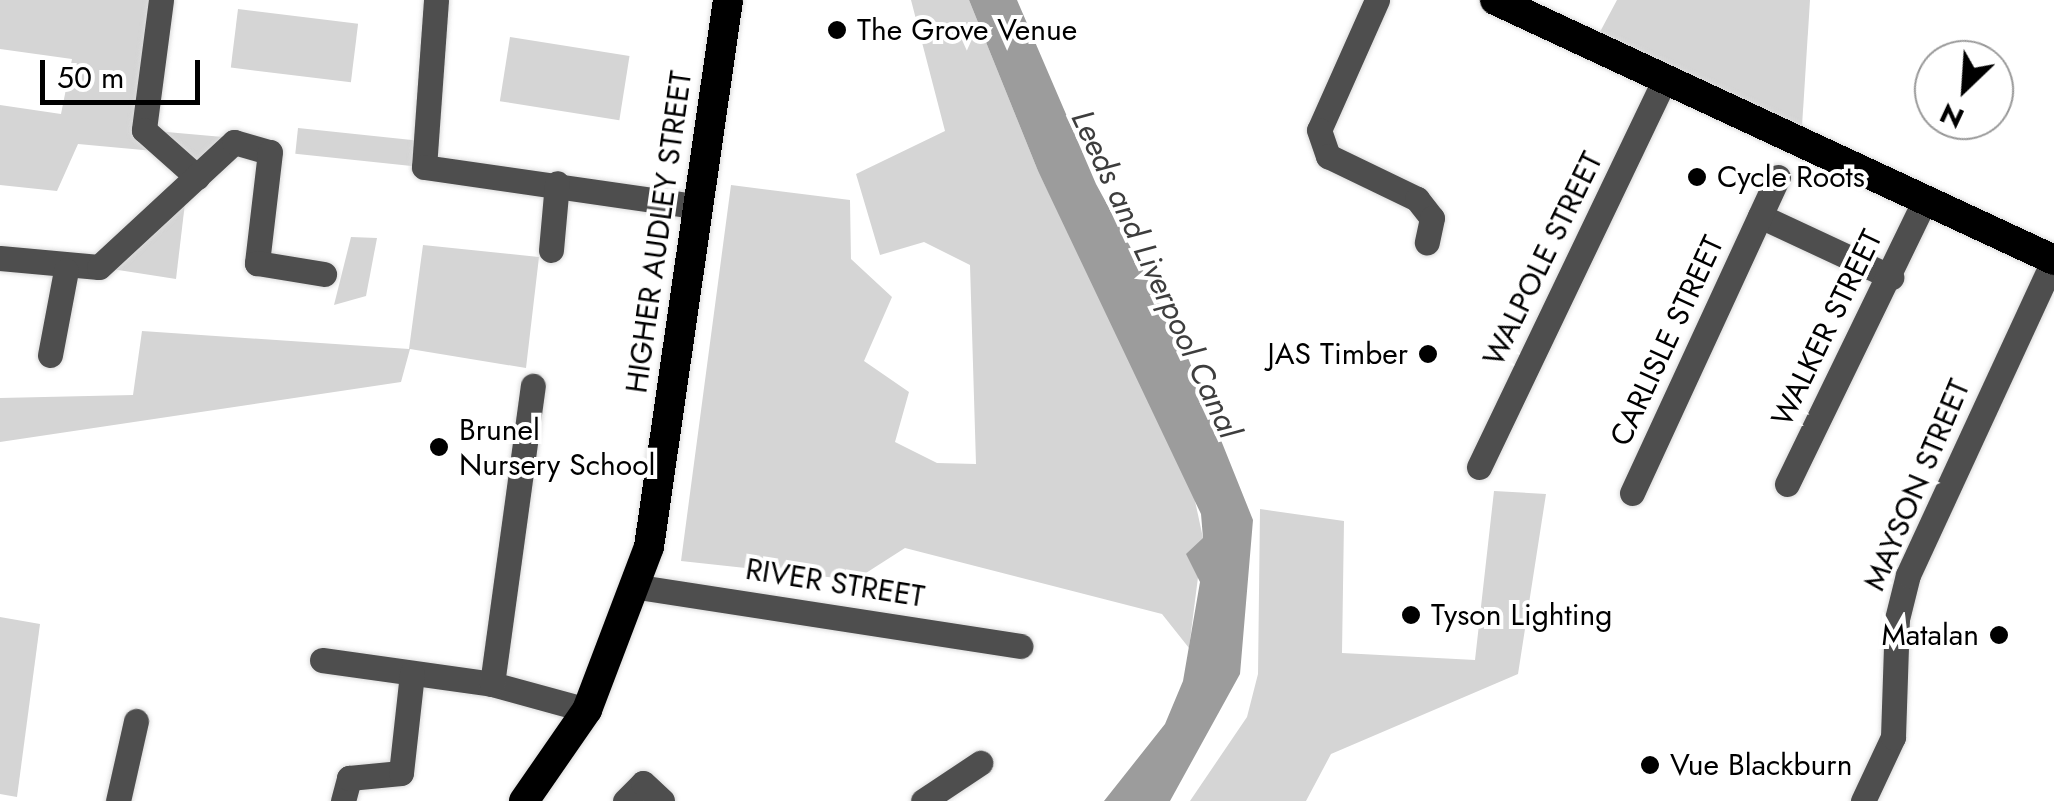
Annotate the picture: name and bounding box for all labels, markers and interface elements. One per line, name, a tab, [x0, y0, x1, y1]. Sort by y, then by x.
place label: The Grove Venue	[857, 12, 1077, 48]
marker: The Grove Venue	[826, 19, 848, 41]
scale bar	[45, 40, 205, 102]
north arrow	[1914, 40, 2014, 140]
text: 50 m	[57, 56, 124, 99]
street label: HIGHER AUDLEY STREET	[619, 69, 699, 395]
text: N	[1933, 93, 1971, 139]
water label: Leeds and Liverpool Canal	[1063, 104, 1249, 444]
street label: WALPOLE STREET	[1476, 146, 1610, 372]
place label: Cycle Roots	[1717, 159, 1865, 195]
marker: Cycle Roots	[1686, 166, 1708, 188]
street label: WALKER STREET	[1764, 224, 1890, 432]
street label: CARLISLE STREET	[1603, 230, 1731, 452]
place label: JAS Timber	[1268, 336, 1408, 372]
marker: JAS Timber	[1417, 343, 1439, 365]
street label: MAYSON STREET	[1856, 374, 1978, 596]
place label: Brunel Nursery School	[459, 412, 655, 482]
marker: Brunel Nursery School	[428, 436, 450, 458]
street label: RIVER STREET	[743, 551, 927, 615]
place label: Tyson Lighting	[1431, 597, 1612, 633]
marker: Tyson Lighting	[1400, 604, 1422, 626]
place label: Matalan	[1882, 617, 1979, 653]
marker: Matalan	[1988, 624, 2010, 646]
place label: Vue Blackburn	[1670, 747, 1852, 783]
marker: Vue Blackburn	[1639, 754, 1661, 776]

